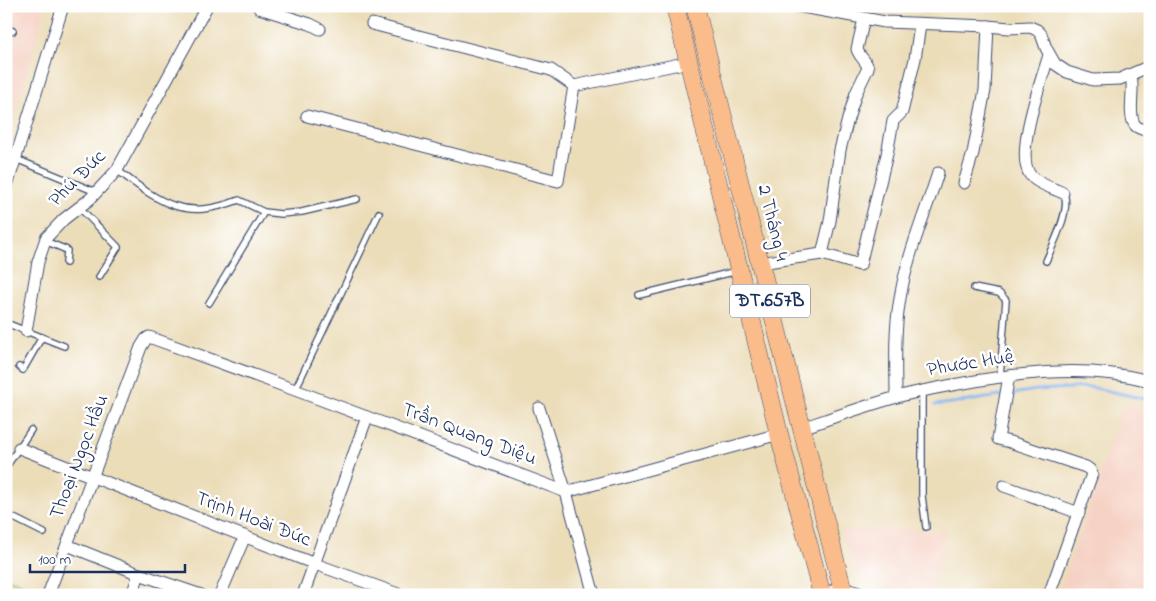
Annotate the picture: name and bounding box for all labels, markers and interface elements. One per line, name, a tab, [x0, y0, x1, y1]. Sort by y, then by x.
street label: Phú Đức	[43, 143, 114, 214]
street label: 2 Tháng 4	[748, 182, 796, 265]
road number: ĐT.657B	[730, 284, 810, 318]
street label: Phước Huệ	[925, 343, 1017, 385]
street label: Thoại Ngọc Hầu	[43, 390, 118, 524]
street label: Trần Quang Diệu	[397, 396, 541, 475]
street label: Trịnh Hoài Đức	[191, 485, 315, 555]
scale bar	[30, 541, 185, 573]
text: 100 m	[38, 549, 71, 571]

